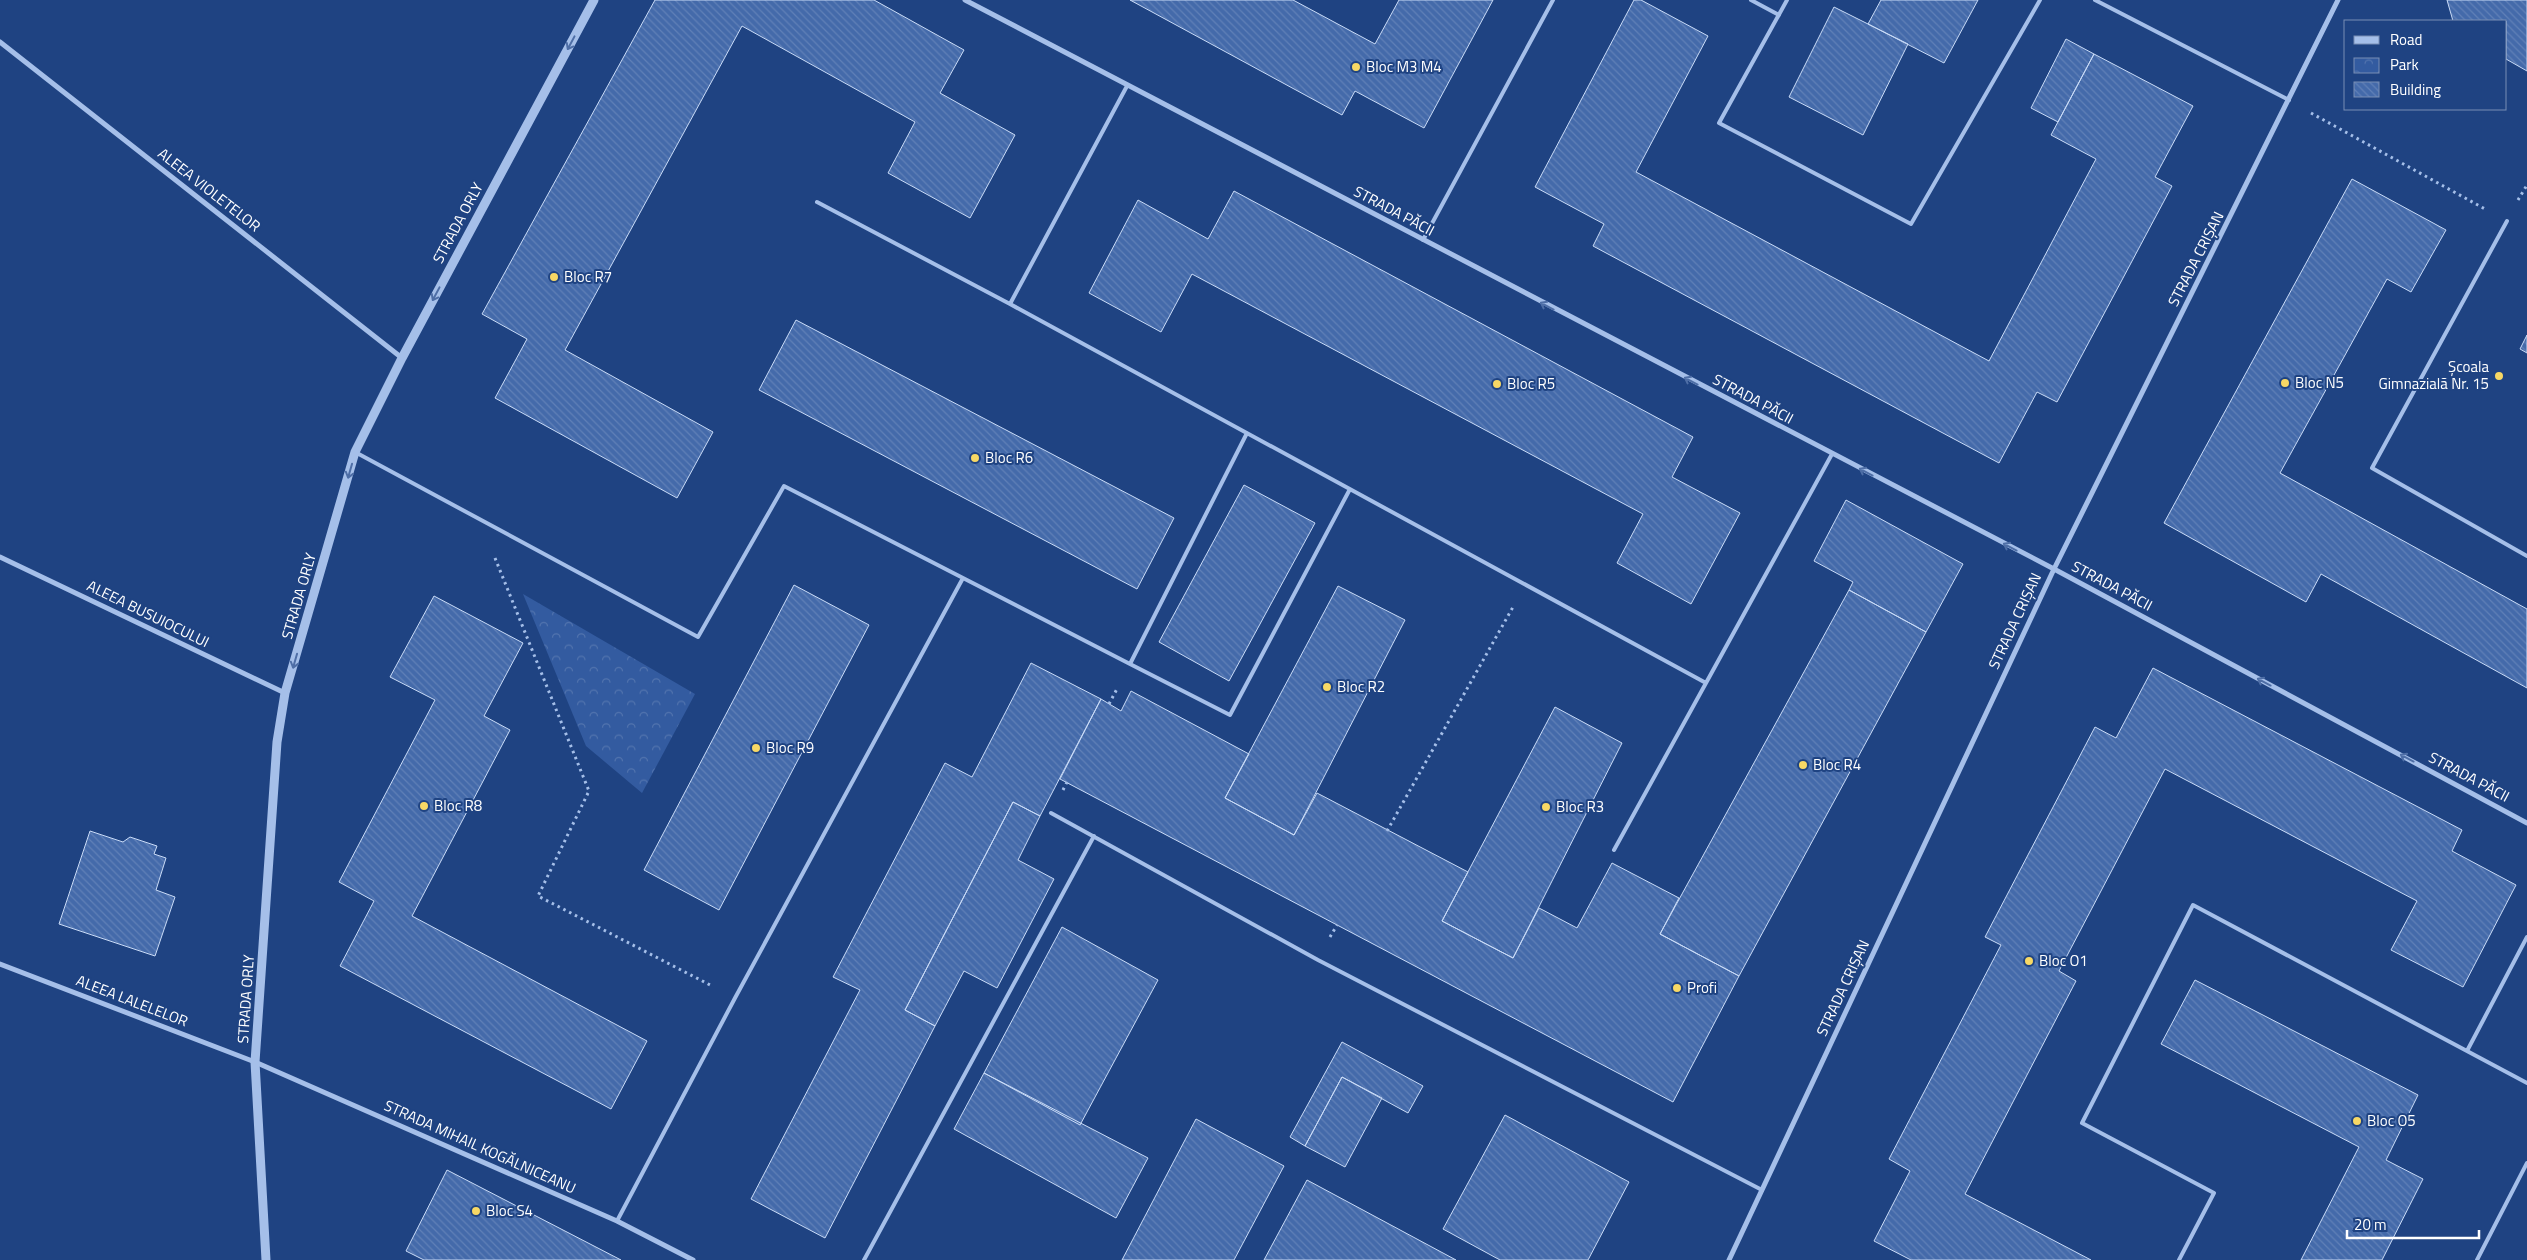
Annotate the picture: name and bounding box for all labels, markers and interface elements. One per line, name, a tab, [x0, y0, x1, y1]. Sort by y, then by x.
legend	[2344, 20, 2507, 110]
text: Road	[2390, 28, 2422, 51]
one-way arrow	[566, 35, 575, 50]
text: Park	[2390, 53, 2419, 76]
place label: Bloc M3 M4	[1366, 55, 1442, 78]
marker: Bloc M3 M4	[1350, 61, 1362, 73]
text: Building	[2390, 78, 2441, 101]
street label: ALEEA VIOLETELOR	[153, 142, 266, 237]
street label: STRADA ORLY	[427, 178, 489, 267]
street label: STRADA PĂCII	[1350, 180, 1439, 241]
street label: STRADA CRIȘAN	[2162, 207, 2229, 310]
place label: Bloc R7	[564, 265, 612, 288]
marker: Bloc R7	[548, 271, 560, 283]
one-way arrow	[431, 286, 440, 301]
one-way arrow	[1540, 300, 1555, 310]
place label: Școala Gimnazială Nr. 15	[2379, 355, 2489, 395]
street label: STRADA PĂCII	[1709, 368, 1798, 429]
marker: Școala Gimnazială Nr. 15	[2493, 370, 2505, 382]
place label: Bloc N5	[2295, 371, 2344, 394]
place label: Bloc R5	[1507, 372, 1555, 395]
one-way arrow	[1684, 376, 1699, 385]
marker: Bloc N5	[2279, 377, 2291, 389]
marker: Bloc R5	[1491, 378, 1503, 390]
place label: Bloc R6	[985, 446, 1033, 469]
marker: Bloc R6	[969, 452, 981, 464]
one-way arrow	[344, 463, 354, 479]
one-way arrow	[1859, 467, 1874, 476]
one-way arrow	[2003, 542, 2018, 552]
street label: STRADA ORLY	[275, 550, 322, 642]
street label: STRADA PĂCII	[2068, 555, 2157, 616]
street label: STRADA CRIȘAN	[1982, 569, 2047, 673]
street label: ALEEA BUSUIOCULUI	[83, 574, 213, 653]
one-way arrow	[289, 653, 299, 669]
place label: Bloc R2	[1337, 675, 1385, 698]
one-way arrow	[2256, 677, 2271, 687]
marker: Bloc R2	[1321, 681, 1333, 693]
place label: Bloc R9	[766, 736, 814, 759]
marker: Bloc R9	[750, 742, 762, 754]
street label: STRADA PĂCII	[2425, 746, 2514, 807]
place label: Bloc R4	[1813, 753, 1861, 776]
one-way arrow	[2400, 753, 2415, 762]
marker: Bloc R4	[1797, 759, 1809, 771]
place label: Bloc R8	[434, 794, 482, 817]
place label: Bloc R3	[1556, 795, 1604, 818]
marker: Bloc R8	[418, 800, 430, 812]
marker: Bloc R3	[1540, 801, 1552, 813]
street label: STRADA CRIȘAN	[1810, 936, 1875, 1040]
place label: Bloc O1	[2039, 949, 2088, 972]
street label: STRADA ORLY	[231, 954, 260, 1044]
marker: Bloc O1	[2023, 955, 2035, 967]
street label: ALEEA LALELELOR	[73, 969, 191, 1032]
place label: Profi	[1687, 976, 1717, 999]
marker: Profi	[1671, 982, 1683, 994]
street label: STRADA MIHAIL KOGĂLNICEANU	[381, 1094, 580, 1199]
place label: Bloc O5	[2367, 1109, 2416, 1132]
marker: Bloc O5	[2351, 1115, 2363, 1127]
place label: Bloc S4	[486, 1199, 533, 1222]
marker: Bloc S4	[470, 1205, 482, 1217]
scale bar	[2347, 1208, 2480, 1240]
text: 20 m	[2354, 1213, 2387, 1236]

